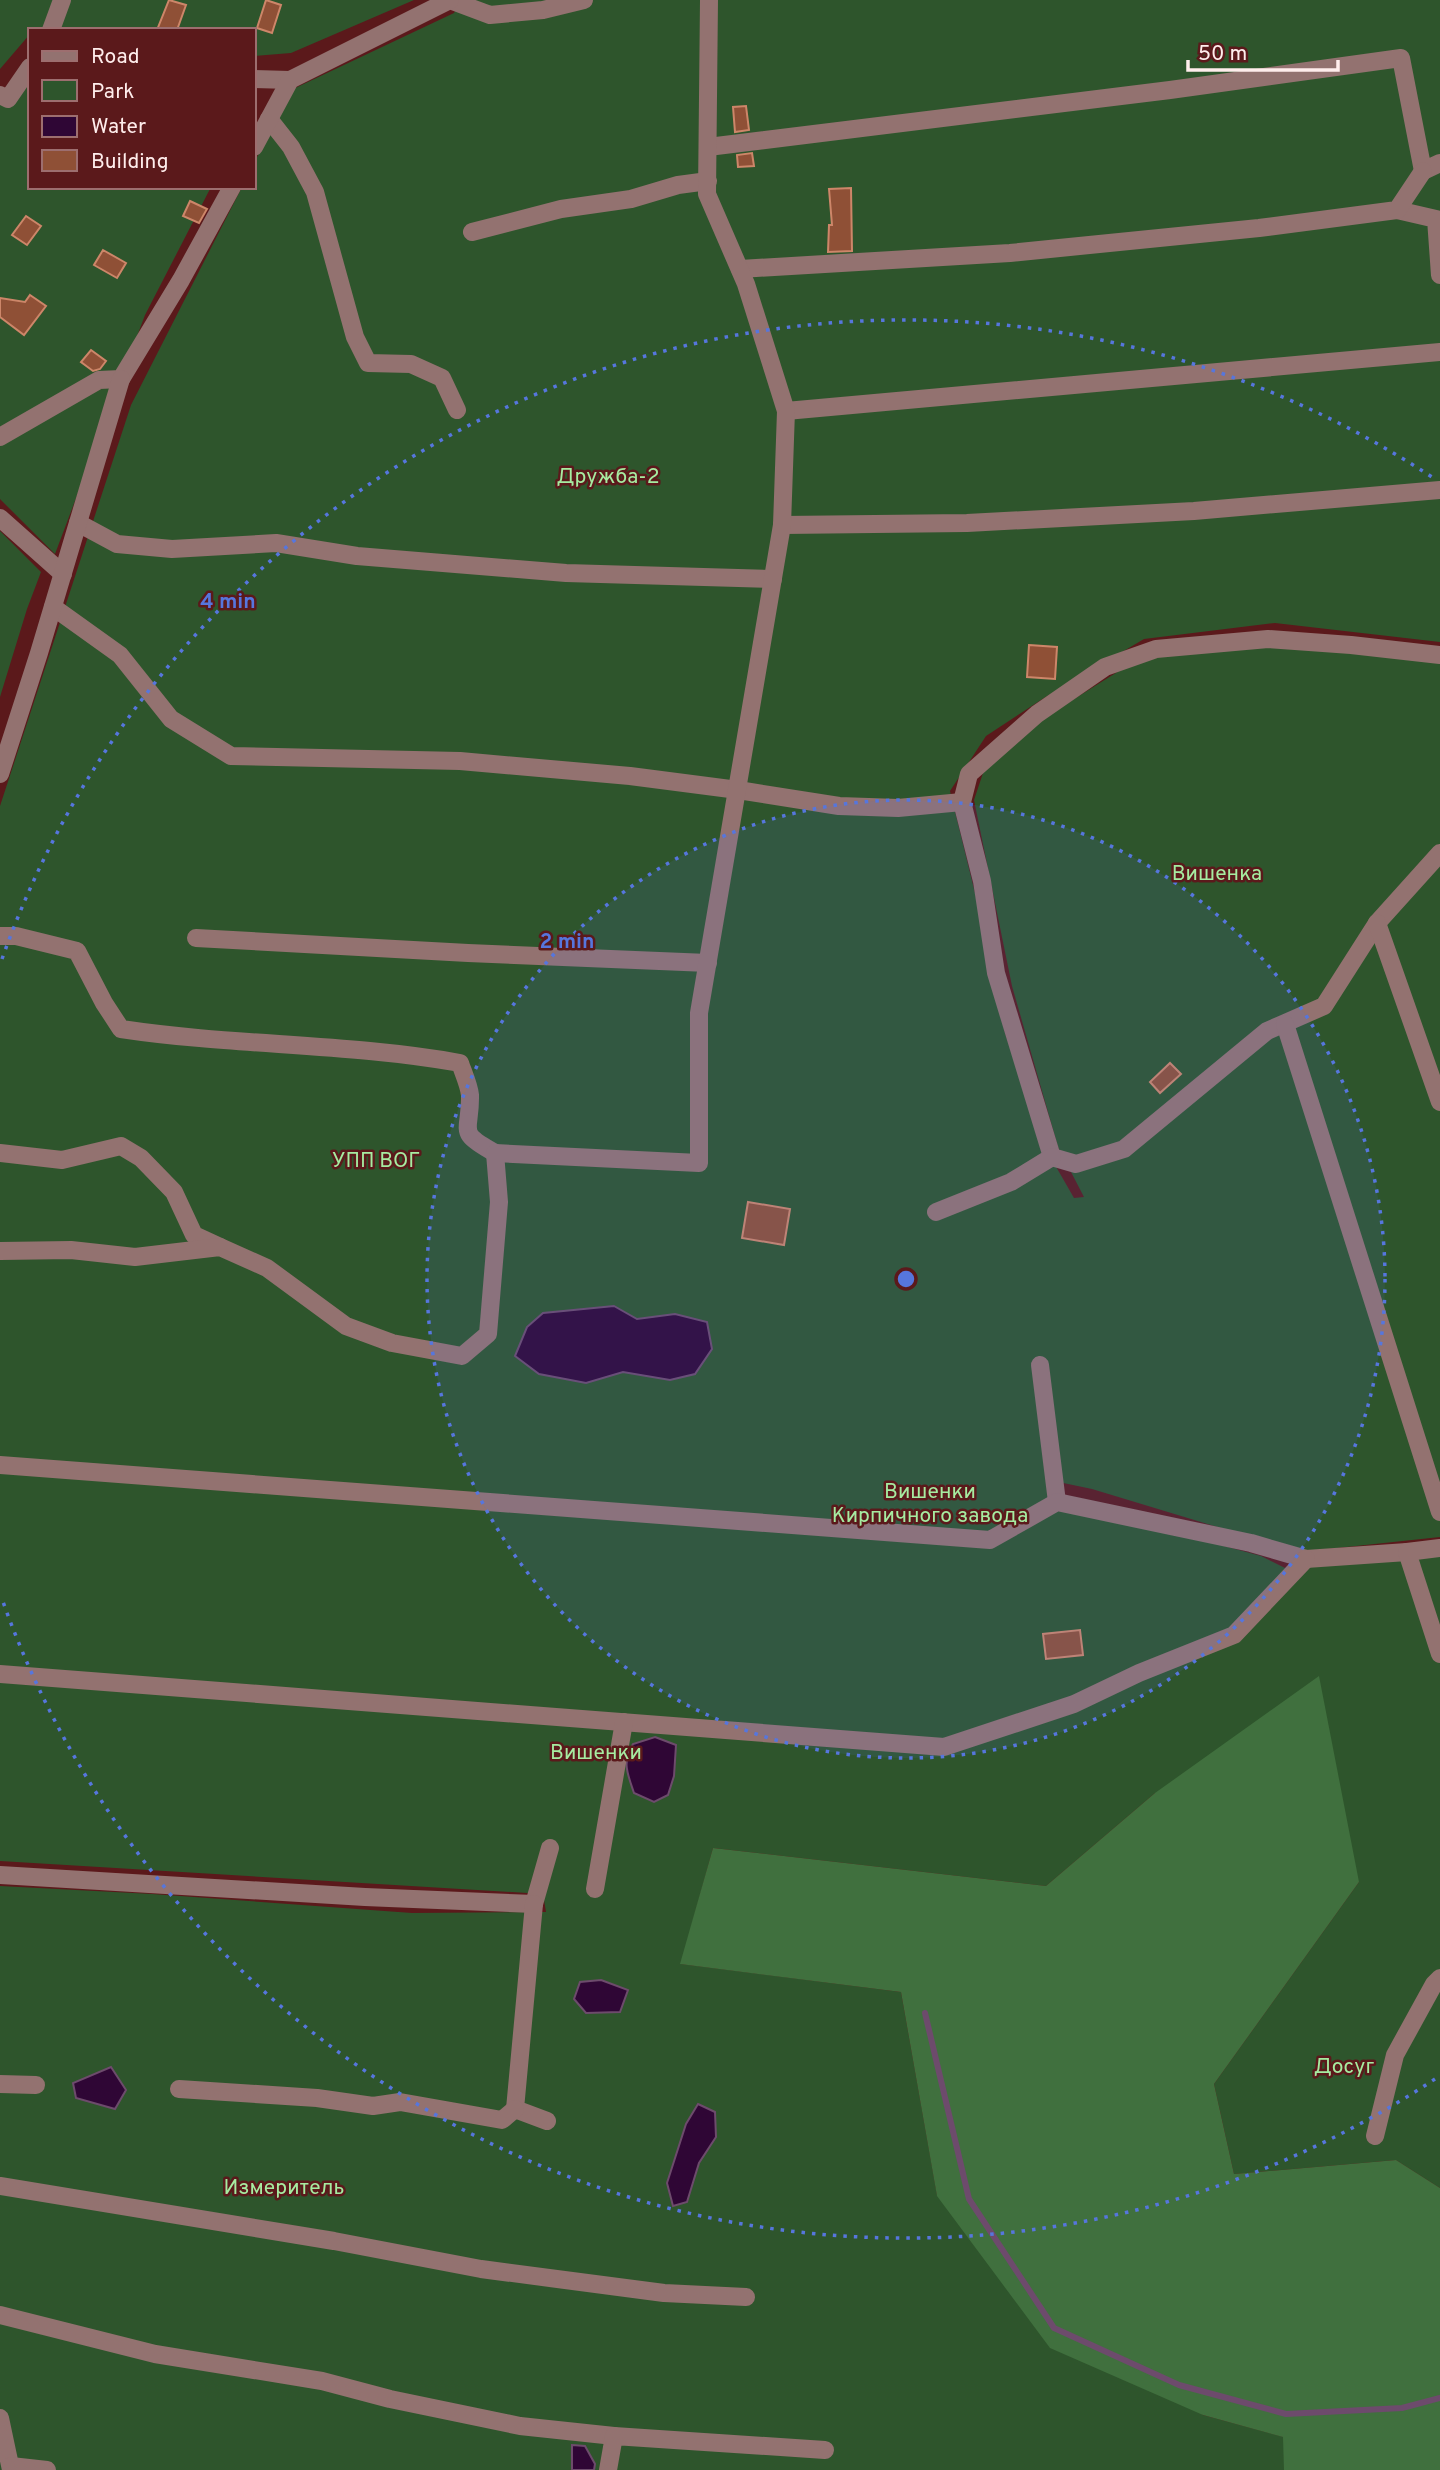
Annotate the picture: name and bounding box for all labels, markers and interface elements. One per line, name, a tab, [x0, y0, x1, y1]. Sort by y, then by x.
legend	[28, 28, 256, 189]
scale bar	[1188, 28, 1338, 72]
text: 50 m	[1198, 41, 1247, 68]
text: Road	[91, 44, 140, 71]
text: Park	[91, 79, 134, 106]
text: Water	[91, 114, 146, 141]
text: Building	[91, 149, 169, 176]
park label: Дружба-2	[556, 464, 660, 491]
text: 4 min	[200, 589, 256, 616]
park label: Вишенка	[1172, 861, 1262, 888]
text: 2 min	[540, 929, 594, 956]
park label: УПП ВОГ	[332, 1148, 420, 1175]
centre of rings	[894, 1267, 918, 1291]
park label: Вишенки Кирпичного завода	[832, 1479, 1028, 1530]
park label: Вишенки	[550, 1740, 642, 1767]
park label: Досуг	[1314, 2054, 1374, 2081]
park label: Измеритель	[223, 2175, 345, 2202]

